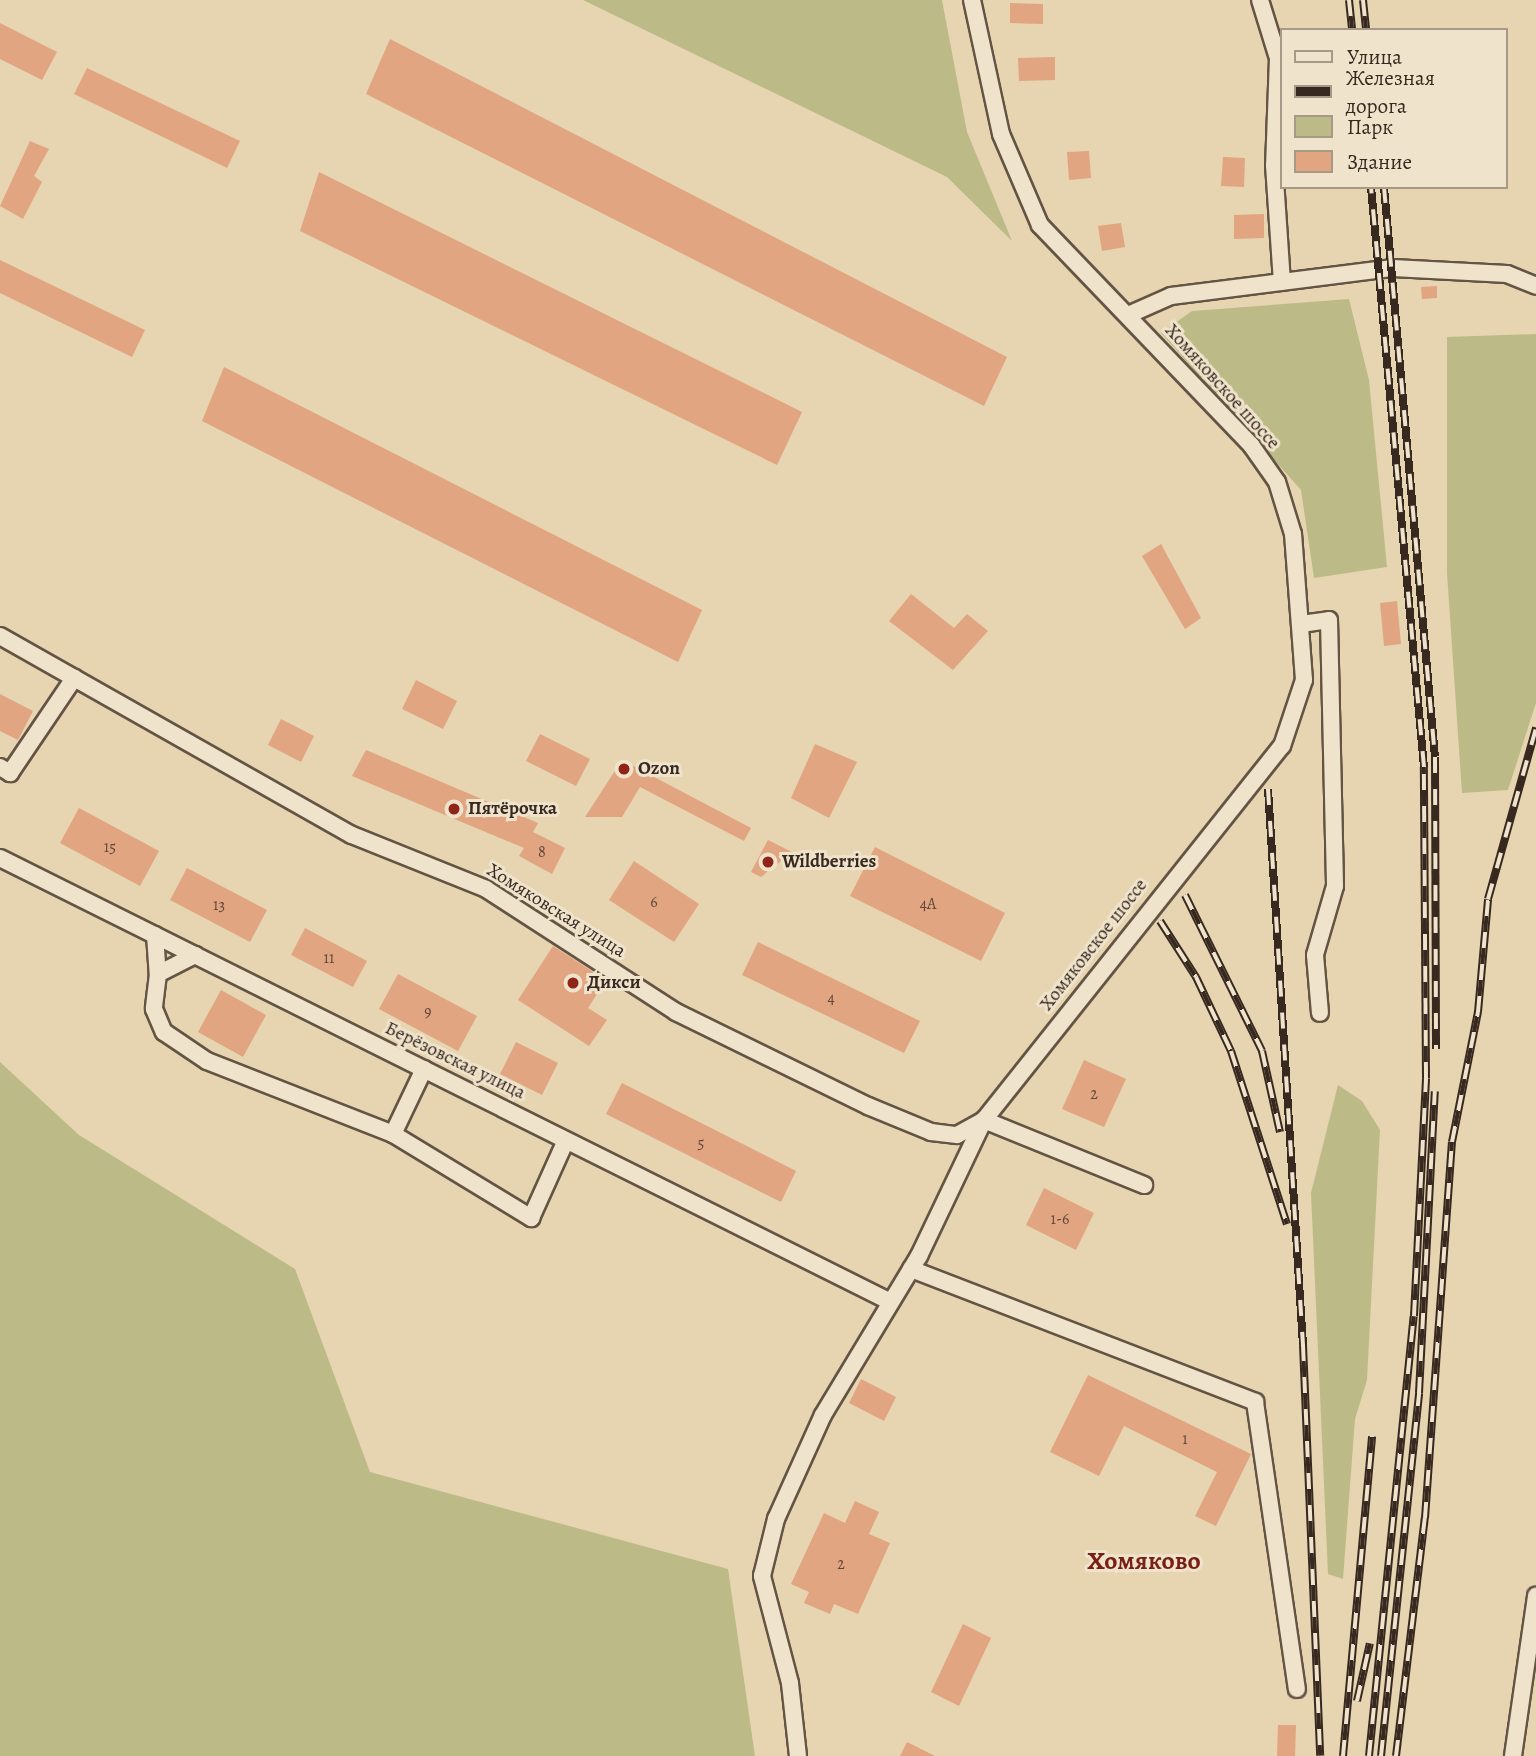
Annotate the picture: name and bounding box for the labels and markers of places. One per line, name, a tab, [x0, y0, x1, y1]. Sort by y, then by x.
place label: Ozon	[638, 758, 680, 780]
marker: Ozon	[616, 761, 632, 777]
place label: Пятёрочка	[468, 798, 557, 820]
marker: Пятёрочка	[446, 801, 462, 817]
place label: Wildberries	[782, 851, 876, 873]
marker: Wildberries	[760, 854, 776, 870]
place label: Дикси	[587, 972, 641, 994]
marker: Дикси	[565, 975, 581, 991]

